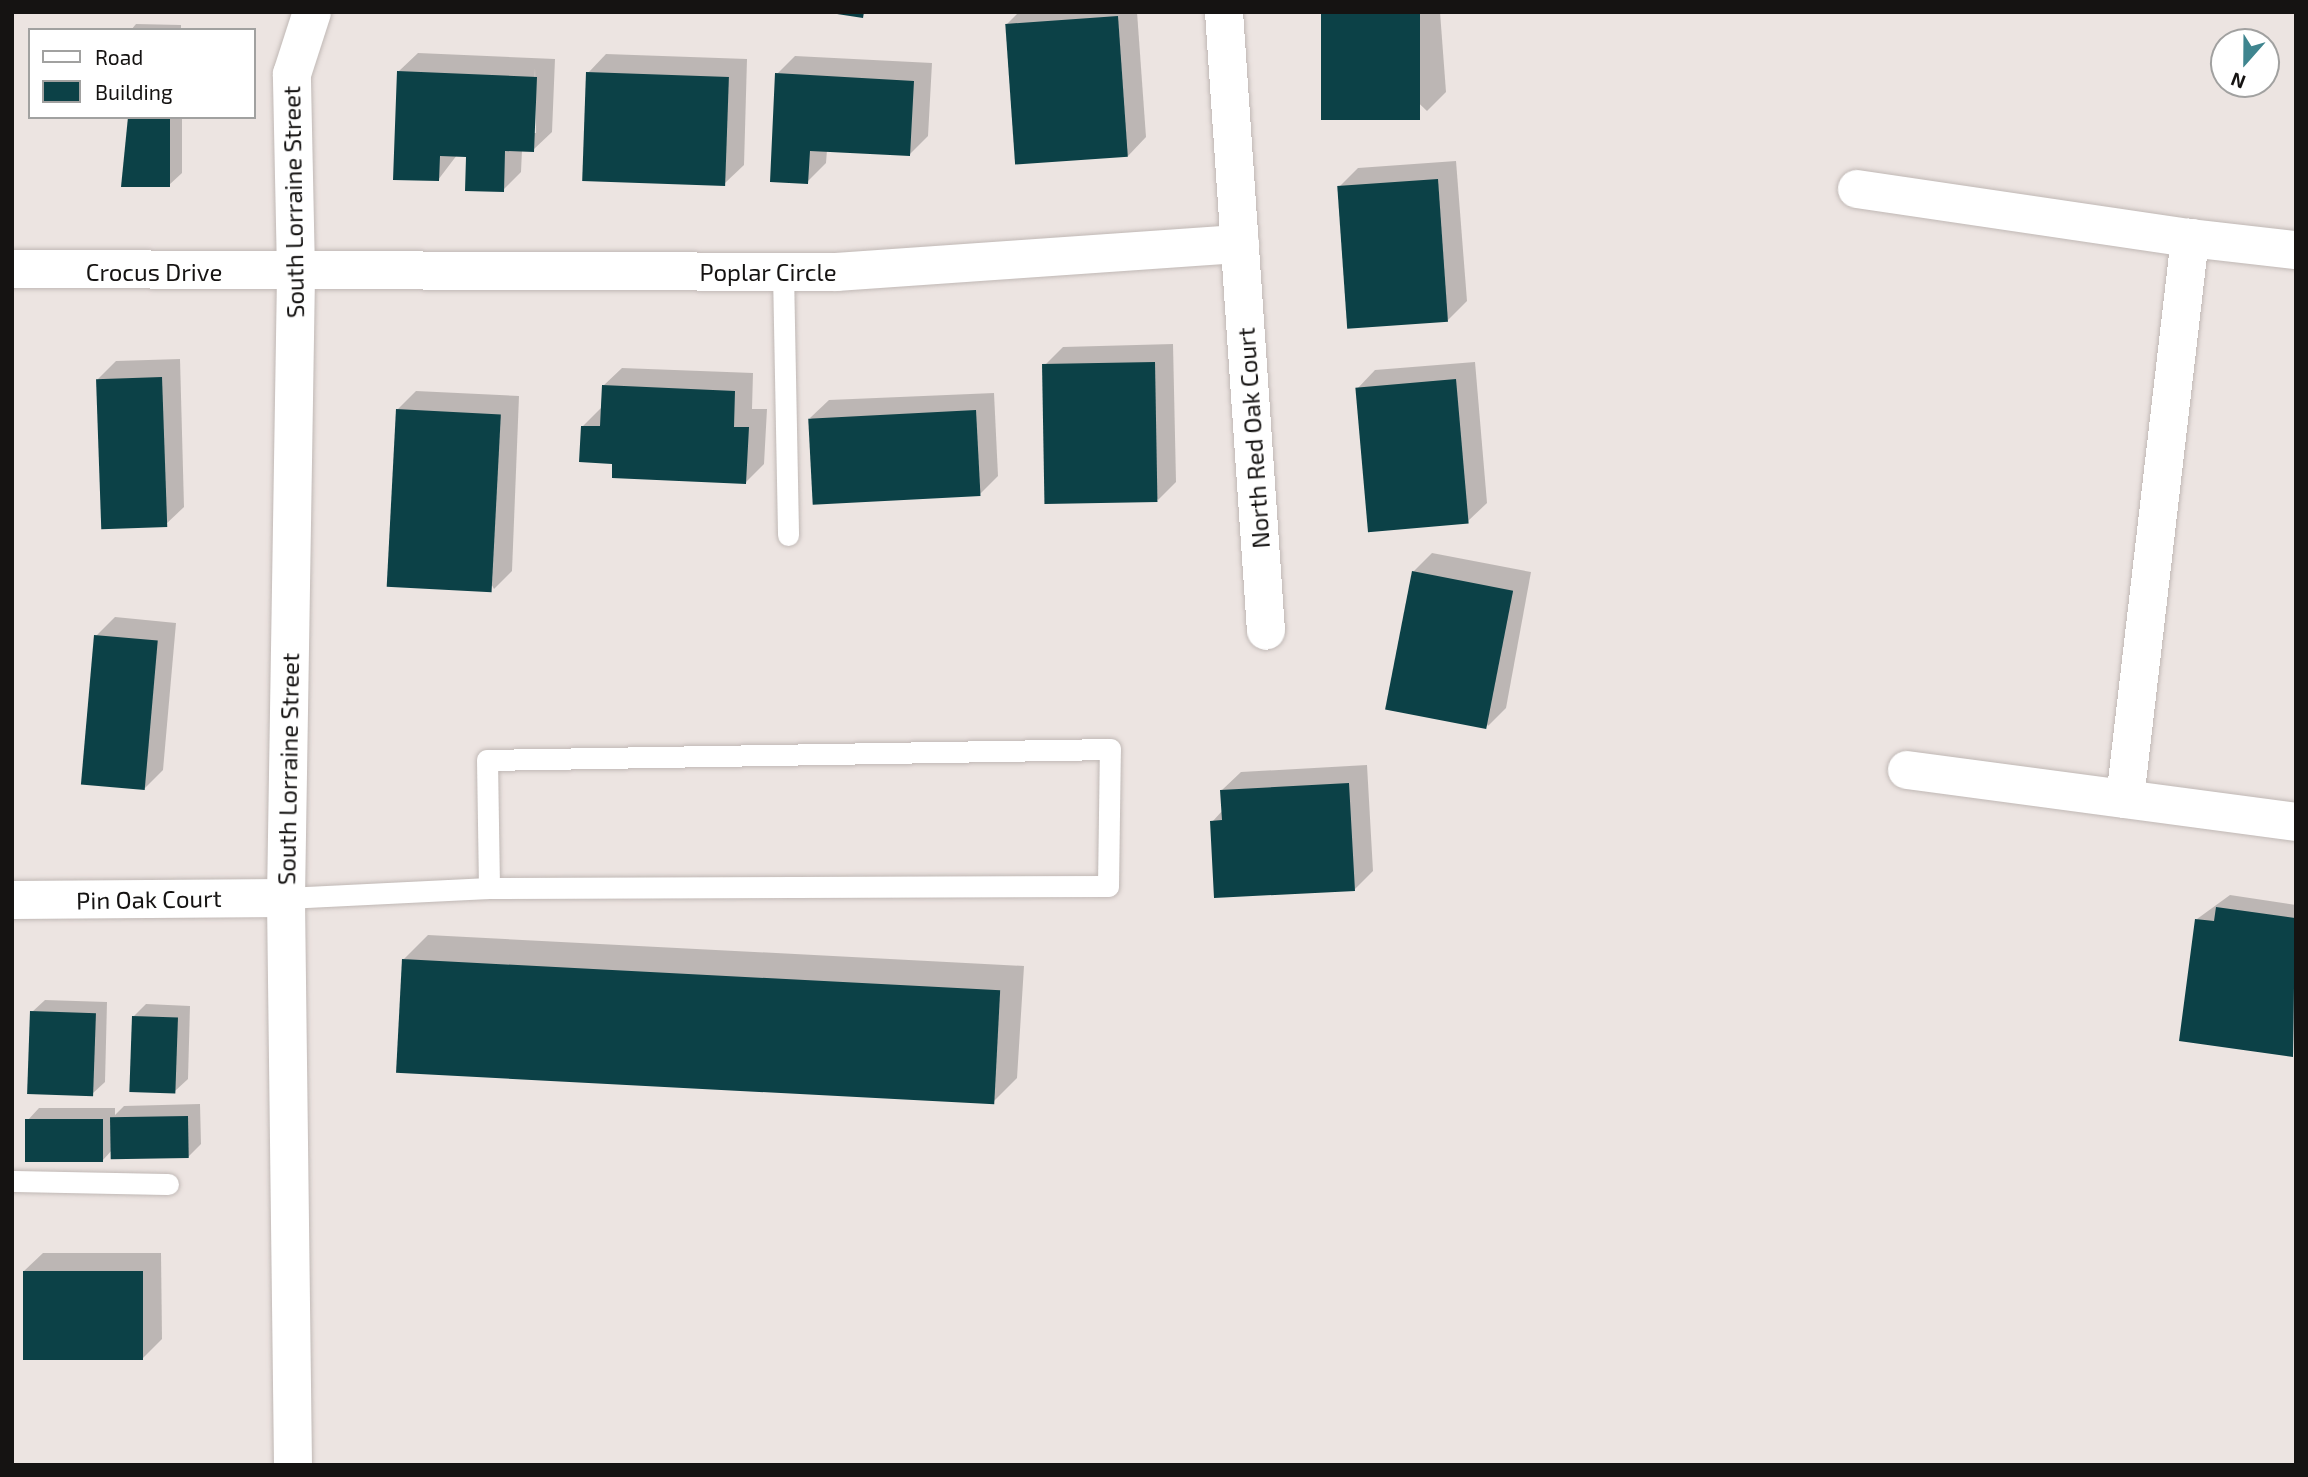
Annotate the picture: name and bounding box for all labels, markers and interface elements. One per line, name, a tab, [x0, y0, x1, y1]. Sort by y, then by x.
legend	[28, 28, 256, 119]
north arrow	[2210, 28, 2280, 98]
text: Road	[95, 44, 143, 69]
text: N	[2227, 68, 2249, 94]
text: Building	[95, 79, 173, 104]
street label: South Lorraine Street	[277, 86, 309, 318]
street label: Crocus Drive	[86, 258, 222, 286]
street label: Poplar Circle	[699, 258, 837, 286]
street label: North Red Oak Court	[1231, 326, 1275, 550]
street label: South Lorraine Street	[272, 653, 304, 885]
street label: Pin Oak Court	[76, 883, 222, 915]

